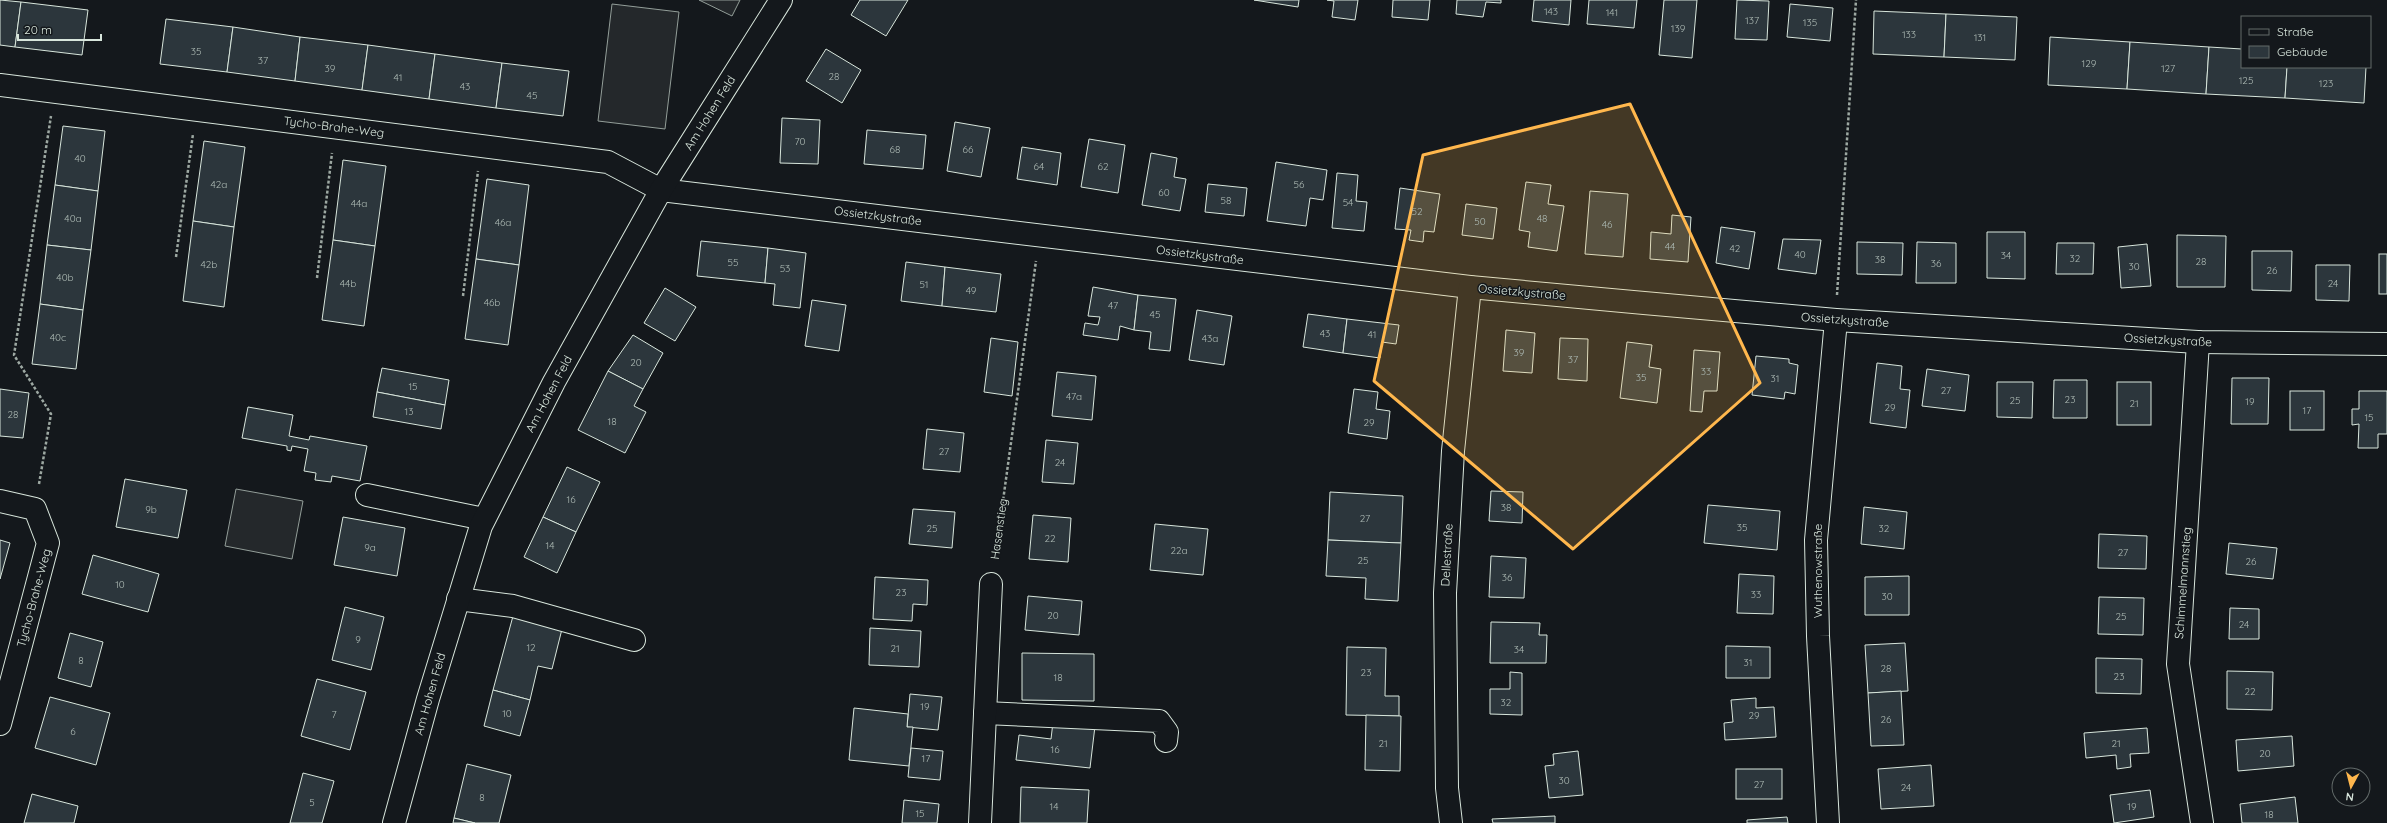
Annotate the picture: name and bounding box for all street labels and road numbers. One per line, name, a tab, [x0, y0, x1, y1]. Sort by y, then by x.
street label: Am Hohen Feld	[681, 73, 738, 153]
street label: Tycho-Brahe-Weg	[283, 113, 385, 140]
street label: Ossietzkystraße	[833, 203, 923, 228]
street label: Ossietzkystraße	[1155, 242, 1245, 267]
street label: Ossietzkystraße	[1477, 280, 1567, 303]
street label: Ossietzkystraße	[1801, 309, 1890, 330]
street label: Ossietzkystraße	[2124, 330, 2213, 349]
street label: Am Hohen Feld	[522, 353, 575, 435]
street label: Hasenstieg	[987, 497, 1010, 561]
street label: Dellestraße	[1437, 523, 1456, 587]
street label: Wuthenowstraße	[1810, 523, 1825, 618]
street label: Schimmelmannstieg	[2171, 526, 2194, 640]
street label: Tycho-Brahe-Weg	[13, 547, 54, 649]
street label: Am Hohen Feld	[411, 651, 448, 737]

